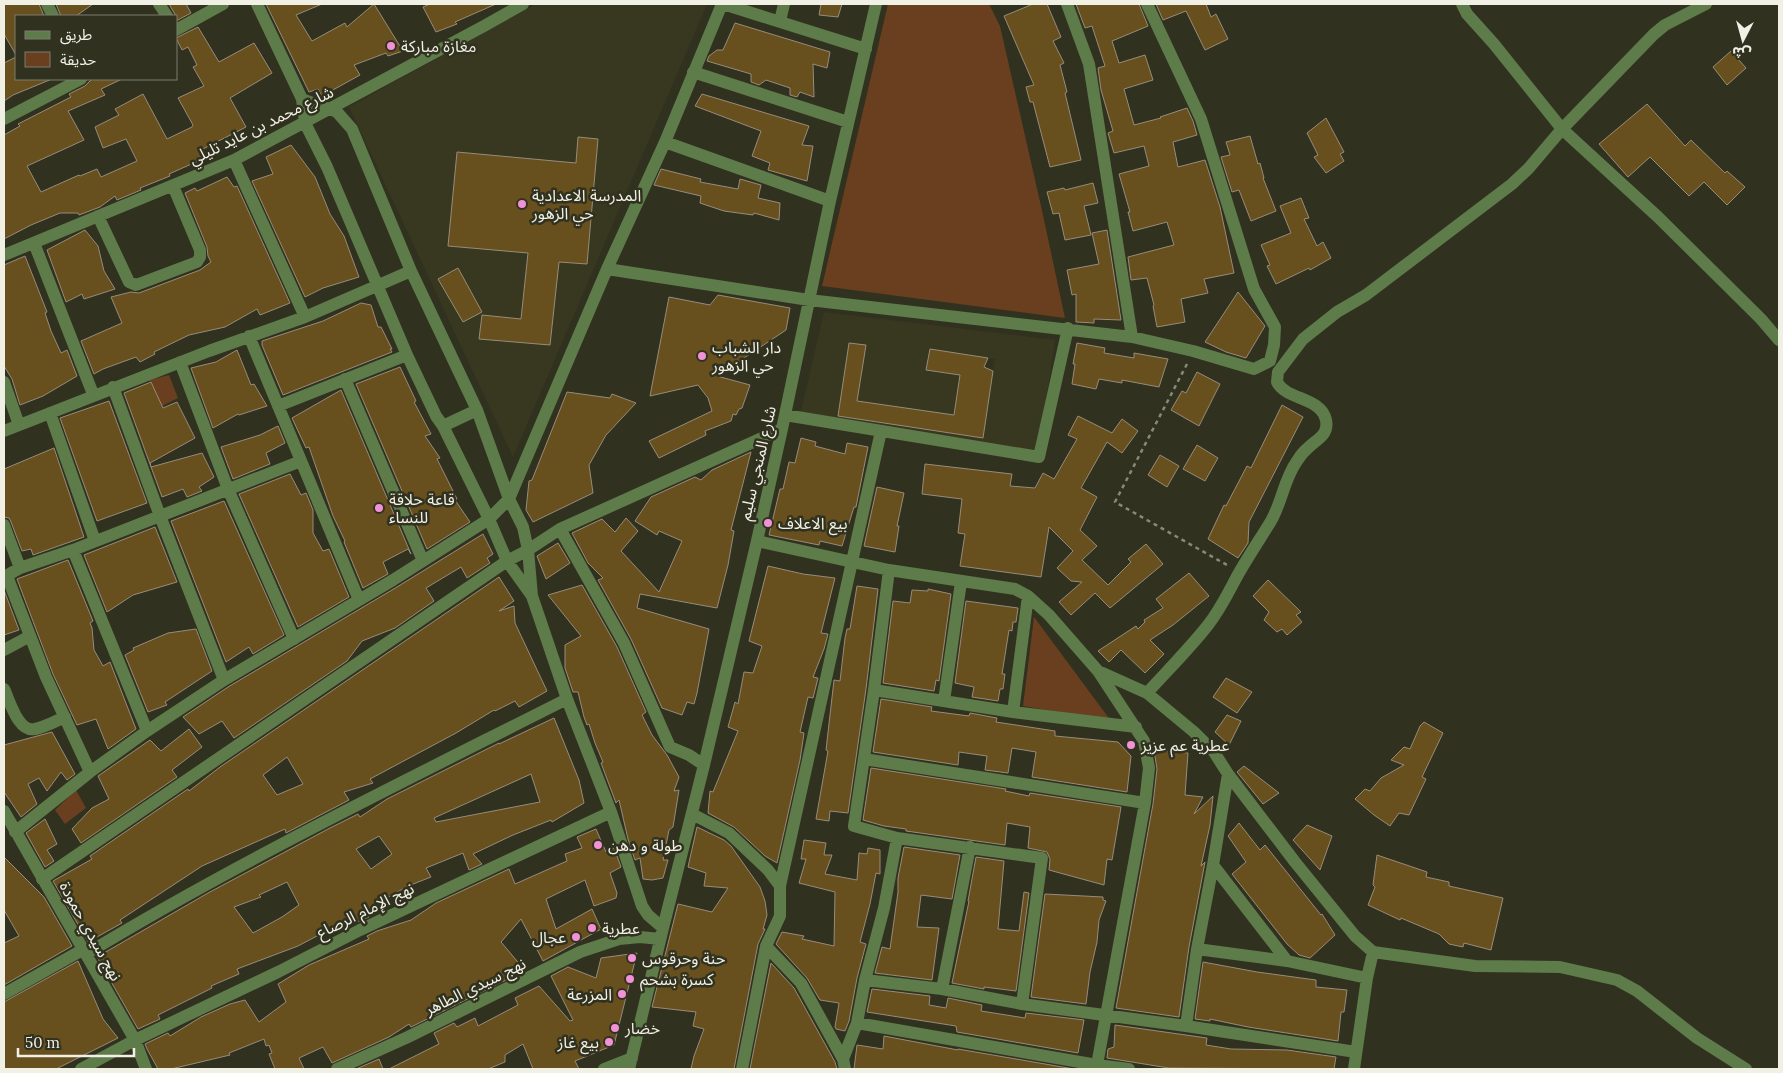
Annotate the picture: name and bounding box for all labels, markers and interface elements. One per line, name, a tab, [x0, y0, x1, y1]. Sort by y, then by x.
legend	[15, 15, 178, 80]
north arrow	[1718, 15, 1768, 65]
text: طريق	[60, 25, 92, 45]
place label: مغازة مباركة	[401, 36, 476, 56]
marker: مغازة مباركة	[385, 40, 397, 52]
text: ش	[1731, 43, 1752, 63]
text: حديقة	[60, 50, 96, 69]
street label: شارع محمد بن عايد تليلي	[185, 81, 338, 171]
place label: المدرسة الاعدادية حي الزهور	[531, 185, 641, 226]
marker: المدرسة الاعدادية حي الزهور	[516, 198, 528, 210]
place label: دار الشباب حي الزهور	[711, 337, 781, 378]
marker: دار الشباب حي الزهور	[696, 350, 708, 362]
street label: شارع المنجي سليم	[734, 404, 783, 523]
place label: قاعة حلاقة للنساء	[389, 489, 455, 527]
marker: قاعة حلاقة للنساء	[373, 502, 385, 514]
place label: بيع الاعلاف	[778, 513, 847, 536]
marker: بيع الاعلاف	[762, 517, 774, 529]
place label: عطرية عم عزيز	[1140, 735, 1229, 758]
marker: عطرية عم عزيز	[1125, 739, 1137, 751]
place label: طولة و دهن	[608, 835, 683, 855]
marker: طولة و دهن	[592, 839, 604, 851]
street label: نهج سيدي حمودة	[53, 878, 127, 986]
street label: نهج الإمام الرصاع	[313, 878, 418, 945]
place label: عطرية	[602, 918, 640, 938]
marker: عطرية	[586, 922, 598, 934]
place label: عجال	[532, 927, 566, 948]
marker: عجال	[570, 931, 582, 943]
place label: حنة وحرقوس	[642, 948, 725, 968]
marker: حنة وحرقوس	[626, 952, 638, 964]
street label: نهج سيدي الطاهر	[420, 953, 530, 1022]
place label: كسرة بشحم	[640, 969, 714, 992]
marker: كسرة بشحم	[624, 973, 636, 985]
place label: المزرعة	[567, 984, 612, 1004]
marker: المزرعة	[616, 988, 628, 1000]
place label: خضار	[624, 1018, 660, 1038]
marker: خضار	[609, 1022, 621, 1034]
scale bar	[18, 1026, 134, 1058]
place label: بيع غاز	[556, 1032, 599, 1055]
text: 50 m	[25, 1033, 60, 1052]
marker: بيع غاز	[603, 1036, 615, 1048]

